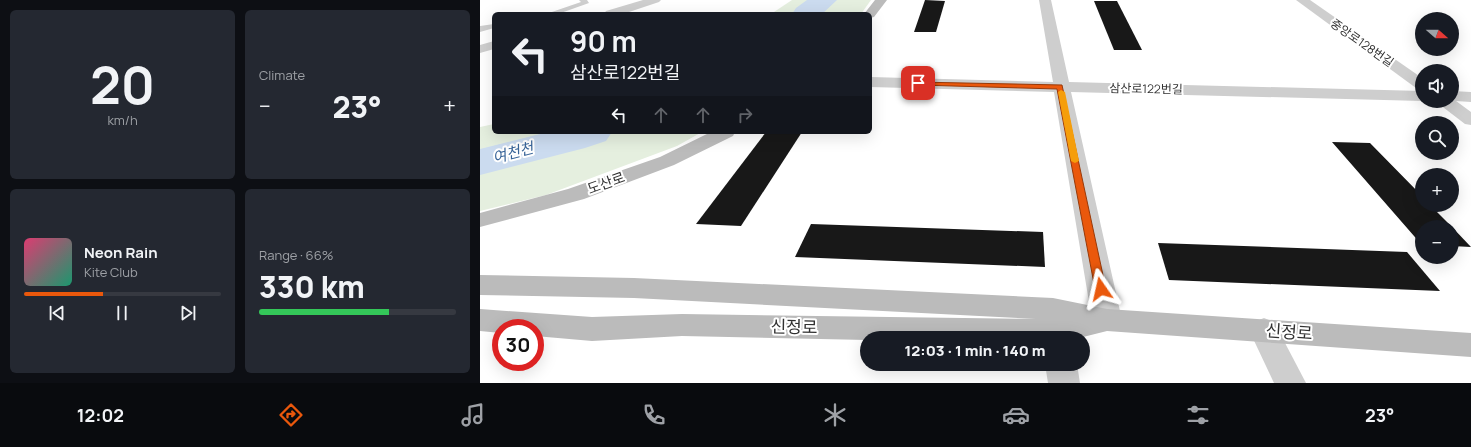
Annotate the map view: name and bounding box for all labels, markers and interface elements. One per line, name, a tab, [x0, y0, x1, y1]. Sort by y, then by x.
north arrow	[1415, 12, 1459, 56]
map controls	[1415, 12, 1459, 264]
street label: 중앙로128번길	[1327, 14, 1397, 71]
text: 90 m	[570, 22, 637, 60]
icon: left	[504, 28, 556, 80]
text: 20	[90, 49, 155, 120]
text: 삼산로122번길	[570, 60, 680, 84]
button: sound	[1415, 64, 1459, 108]
text: Climate	[259, 66, 305, 84]
pin	[901, 66, 935, 100]
icon: arrive	[907, 72, 929, 94]
street label: 삼산로122번길	[1109, 79, 1183, 98]
text: 23°	[332, 86, 382, 127]
text: −	[259, 91, 271, 121]
text: +	[443, 91, 456, 121]
icon: left	[608, 104, 630, 126]
icon: ahead	[650, 104, 672, 126]
icon: ahead	[692, 104, 714, 126]
icon: right	[734, 104, 756, 126]
text: km/h	[107, 111, 138, 129]
button: search	[1415, 116, 1459, 160]
water label: 여천천	[490, 136, 538, 168]
street label: 도산로	[584, 167, 627, 198]
button: +	[1415, 168, 1459, 212]
button: −	[1415, 220, 1459, 264]
text: Neon Rain	[84, 242, 158, 263]
text: Range · 66%	[259, 246, 333, 264]
text: Kite Club	[84, 263, 138, 281]
text: 330 km	[259, 266, 365, 307]
position arrow	[1080, 268, 1122, 310]
icon: previous	[46, 302, 68, 324]
icon: pause	[111, 302, 133, 324]
icon: next	[177, 302, 199, 324]
street label: 신정로	[770, 315, 818, 338]
street label: 신정로	[1265, 318, 1313, 345]
speed limit sign: 30	[492, 319, 544, 371]
text: 12:03 · 1 min · 140 m	[904, 340, 1046, 361]
icon: directions	[277, 401, 305, 429]
icon: music	[459, 401, 487, 429]
icon: phone	[640, 401, 668, 429]
icon: climate	[821, 401, 849, 429]
icon: car	[1002, 401, 1030, 429]
icon: filters	[1184, 401, 1212, 429]
text: 12:02	[77, 403, 124, 427]
text: 23°	[1365, 403, 1394, 427]

